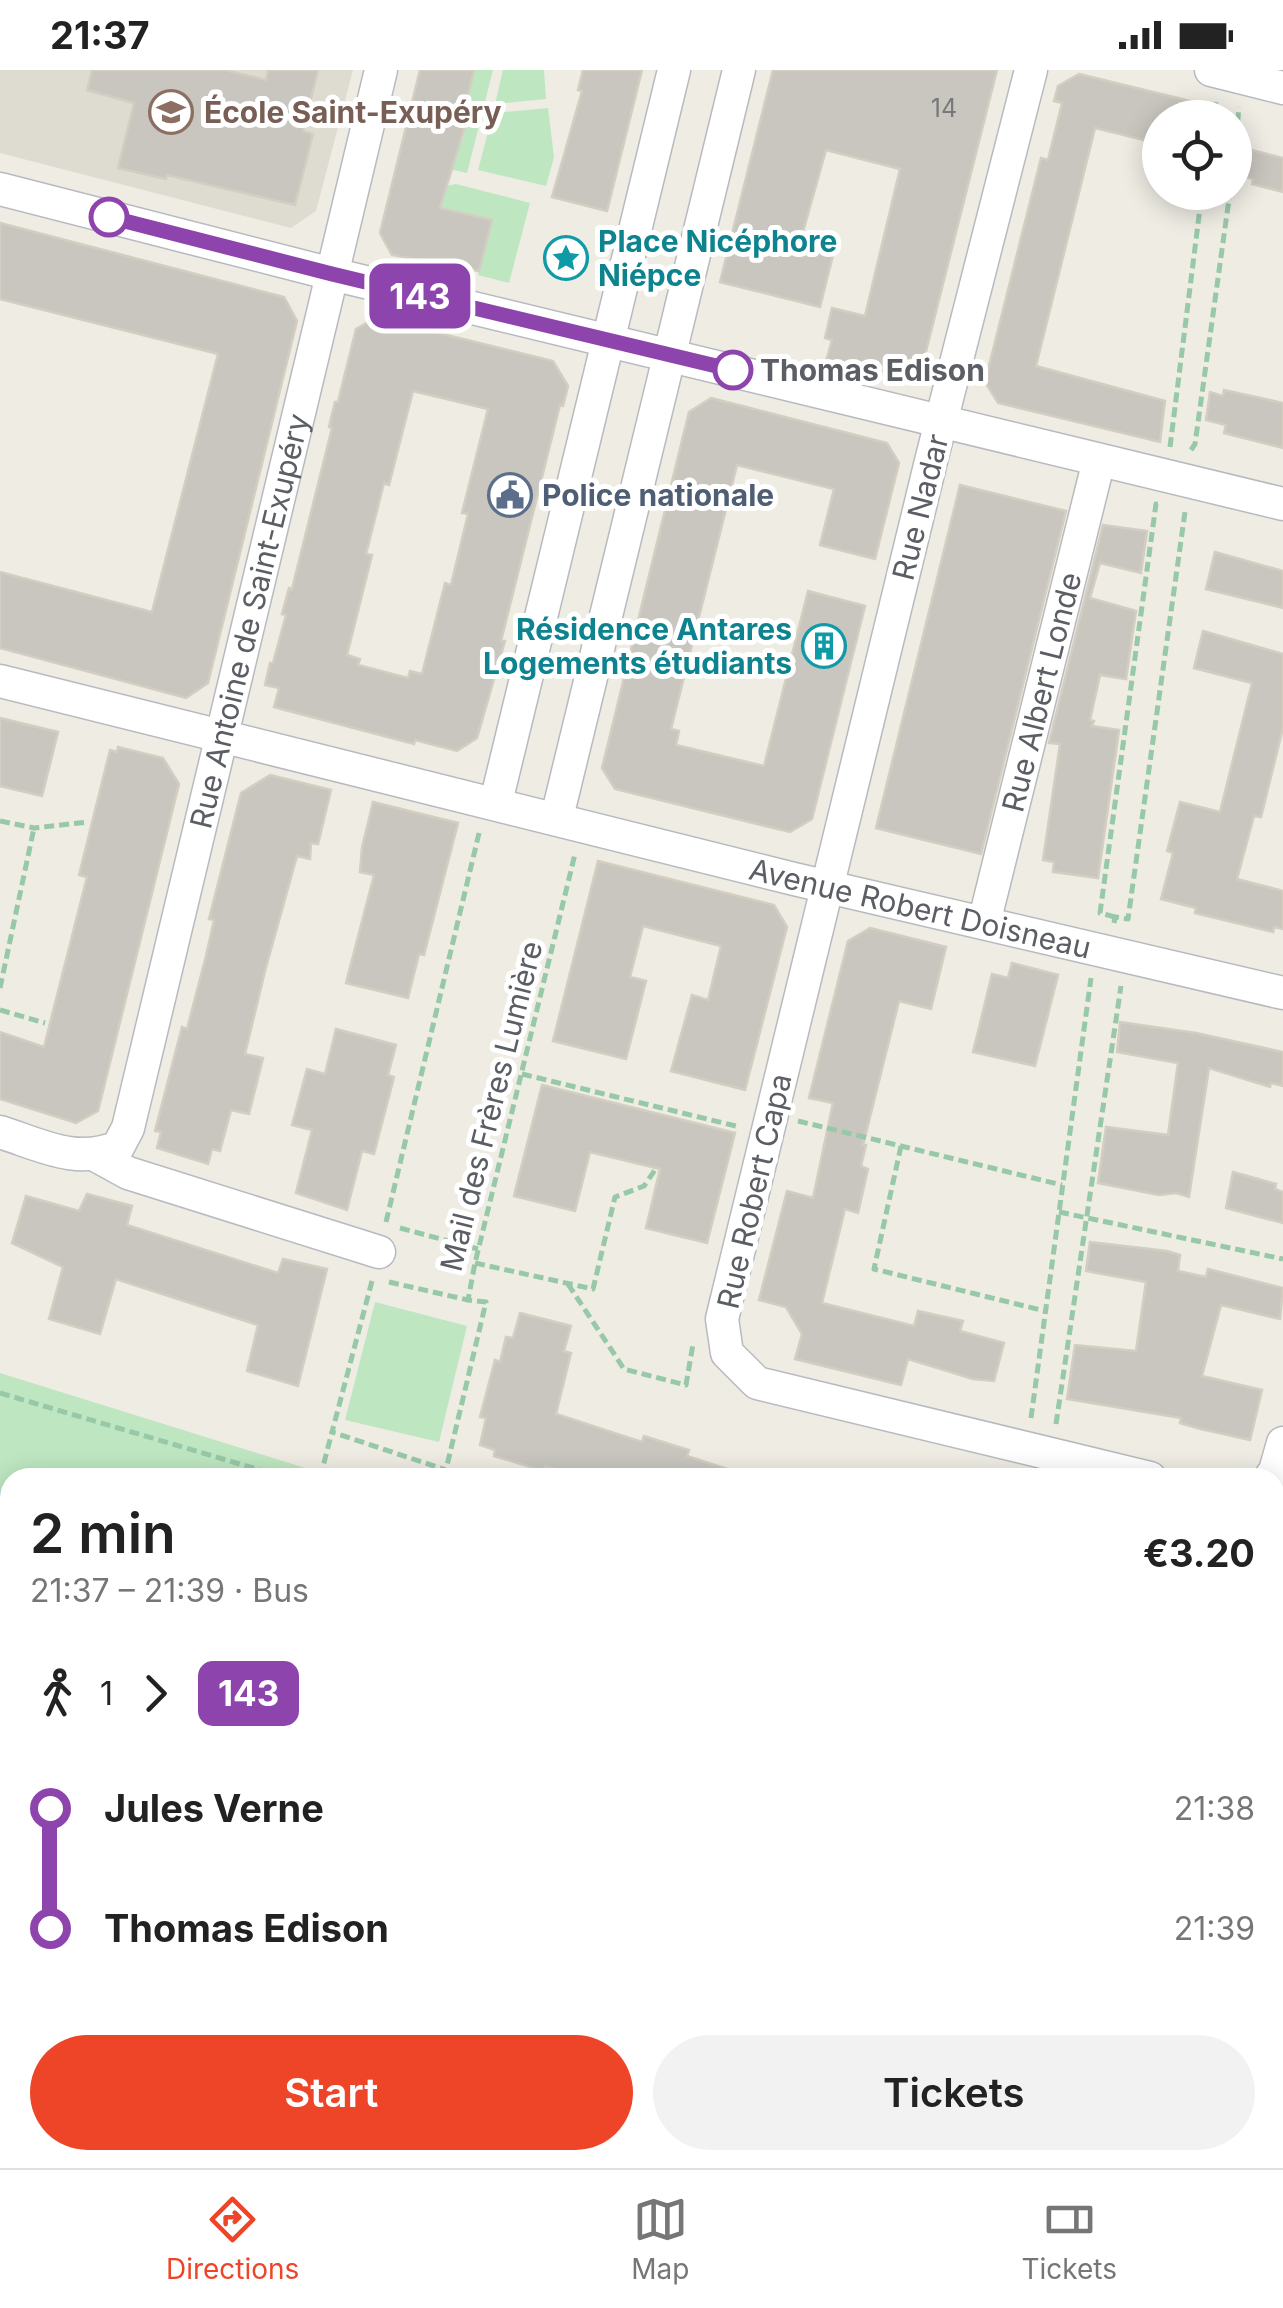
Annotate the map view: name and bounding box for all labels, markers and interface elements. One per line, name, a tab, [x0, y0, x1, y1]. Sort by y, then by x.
text: 21:37	[50, 12, 150, 58]
school or university icon: École Saint-Exupéry	[148, 89, 194, 135]
house number: 14	[931, 93, 957, 123]
place label: École Saint-Exupéry	[204, 94, 502, 130]
map controls	[1142, 100, 1252, 210]
button: locate	[1142, 100, 1252, 210]
unlabelled marker	[90, 198, 128, 236]
place label: Place Nicéphore Niépce	[598, 223, 837, 293]
place icon: Place Nicéphore Niépce	[543, 235, 589, 281]
line badge: 143	[362, 264, 478, 328]
text: 143	[389, 275, 451, 317]
marker: Thomas Edison	[714, 351, 752, 389]
place label: Thomas Edison	[760, 352, 985, 388]
street label: Rue Antoine de Saint-Exupéry	[182, 410, 316, 832]
street label: Rue Nadar	[885, 430, 955, 584]
public building icon: Police nationale	[487, 472, 533, 518]
place label: Police nationale	[542, 477, 774, 513]
street label: Rue Albert Londe	[994, 569, 1088, 815]
place label: Résidence Antares Logements étudiants	[483, 611, 792, 681]
building icon: Résidence Antares Logements étudiants	[801, 623, 847, 669]
street label: Avenue Robert Doisneau	[746, 851, 1095, 966]
street label: Mail des Frères Lumière	[433, 937, 549, 1275]
street label: Rue Robert Capa	[709, 1070, 799, 1312]
text: 2 min	[30, 1500, 176, 1566]
text: €3.20	[1143, 1530, 1255, 1576]
text: 21:37 – 21:39 · Bus	[30, 1571, 309, 1610]
icon: walk	[30, 1666, 85, 1721]
icon: forward	[128, 1666, 183, 1721]
text: 143	[218, 1672, 279, 1714]
text: 1	[100, 1674, 113, 1713]
text: Jules Verne	[104, 1785, 324, 1831]
text: 21:38	[1174, 1789, 1255, 1828]
text: Thomas Edison	[104, 1905, 389, 1951]
text: 21:39	[1174, 1909, 1255, 1948]
button: Start	[30, 2035, 633, 2150]
button: Tickets	[653, 2035, 1255, 2150]
tab: Directions	[166, 2192, 299, 2286]
tab: Map	[631, 2192, 689, 2286]
tab: Tickets	[1021, 2192, 1117, 2286]

